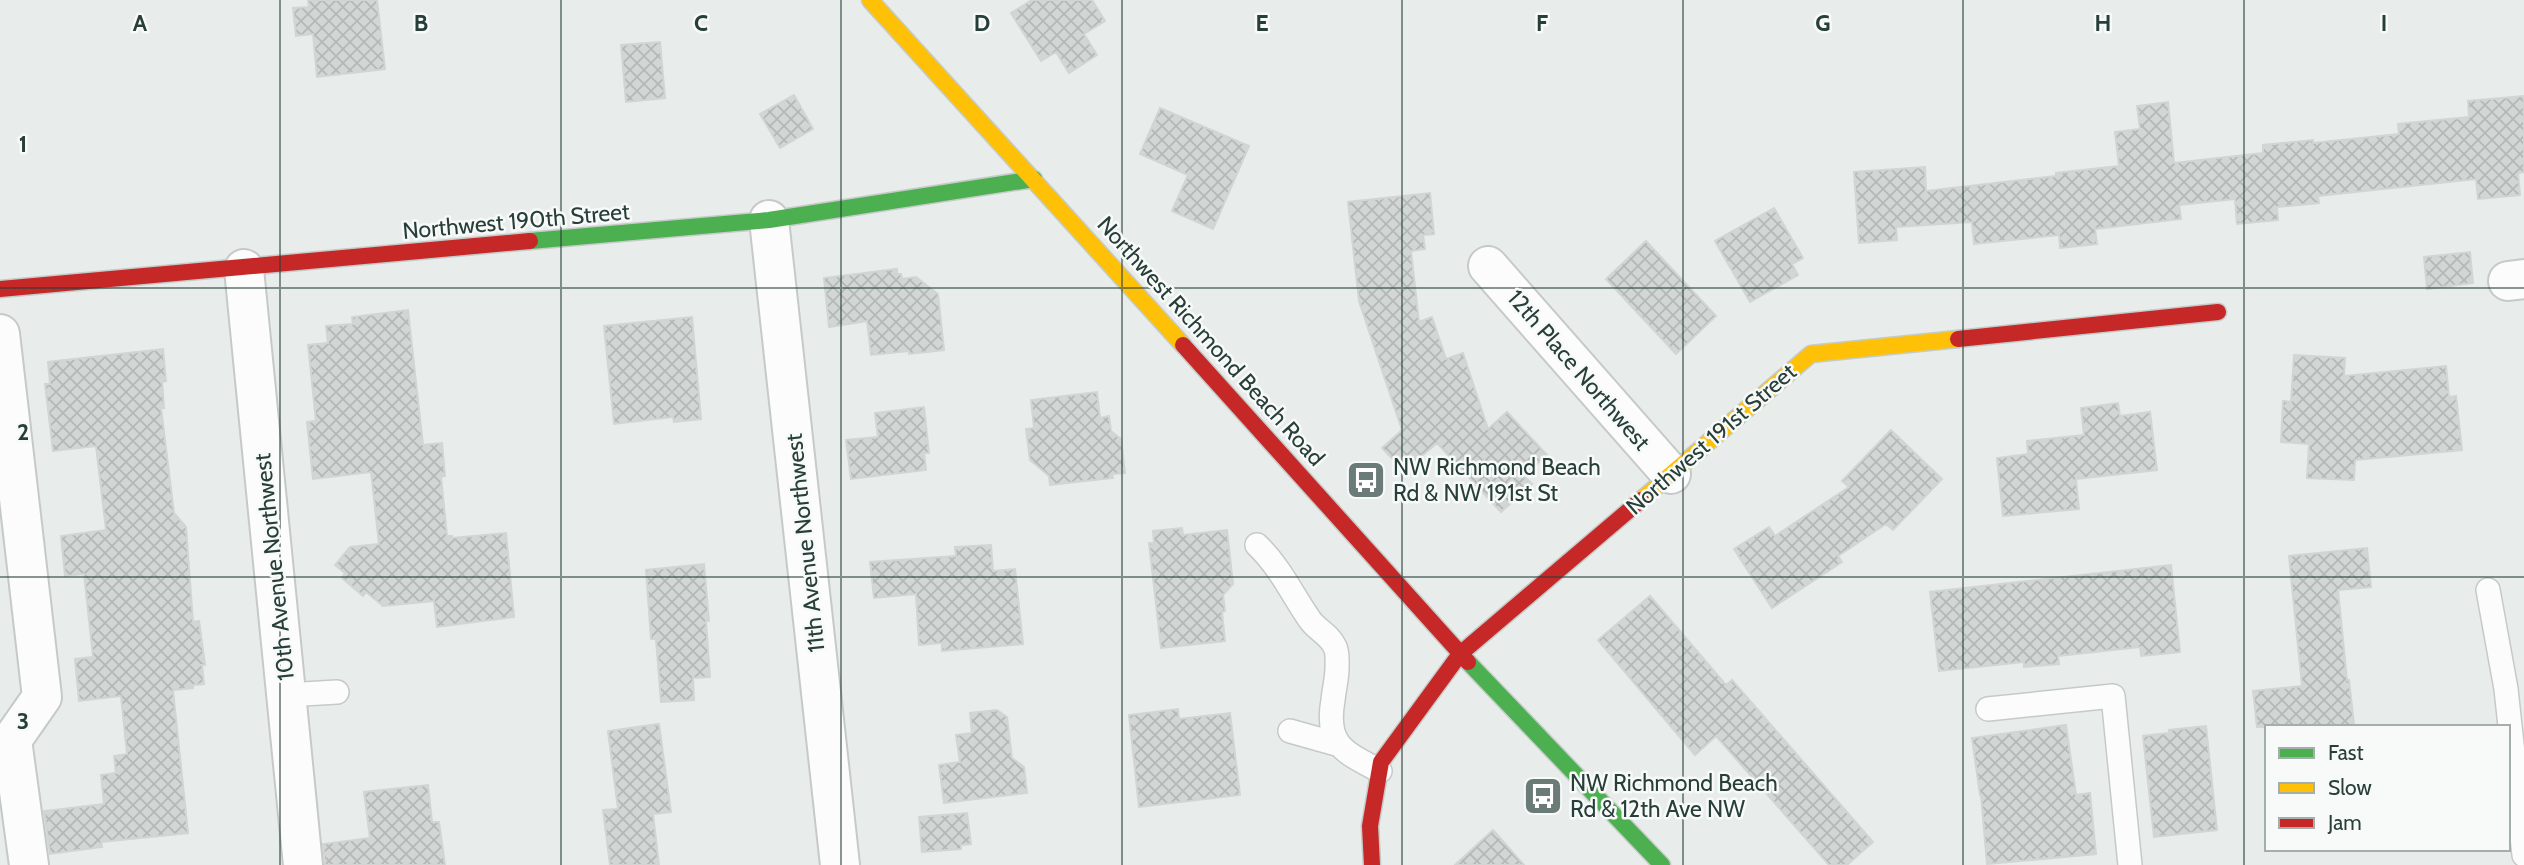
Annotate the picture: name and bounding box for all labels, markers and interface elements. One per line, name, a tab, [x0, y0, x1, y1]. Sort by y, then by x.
text: A	[133, 9, 148, 37]
text: B	[414, 9, 428, 37]
text: C	[694, 9, 708, 37]
text: D	[974, 9, 990, 37]
text: E	[1255, 9, 1269, 37]
text: F	[1536, 9, 1548, 37]
text: G	[1815, 9, 1831, 37]
text: H	[2095, 9, 2111, 37]
text: I	[2381, 9, 2387, 37]
text: 1	[19, 130, 27, 158]
street label: Northwest 190th Street	[401, 197, 631, 245]
street label: Northwest Richmond Beach Road	[1091, 210, 1331, 472]
street label: 12th Place Northwest	[1502, 284, 1656, 456]
street label: Northwest 191st Street	[1620, 357, 1802, 520]
text: 2	[17, 418, 29, 446]
street label: 11th Avenue Northwest	[780, 432, 830, 654]
street label: 10th Avenue Northwest	[248, 452, 300, 682]
place label: NW Richmond Beach Rd & NW 191st St	[1393, 453, 1601, 507]
bus stop icon: NW Richmond Beach Rd & NW 191st St	[1345, 459, 1387, 501]
text: 3	[17, 707, 29, 735]
legend	[2265, 725, 2510, 851]
text: Fast	[2328, 740, 2364, 765]
place label: NW Richmond Beach Rd & 12th Ave NW	[1570, 769, 1778, 823]
bus stop icon: NW Richmond Beach Rd & 12th Ave NW	[1522, 775, 1564, 817]
text: Slow	[2328, 775, 2372, 800]
text: Jam	[2327, 810, 2362, 835]

